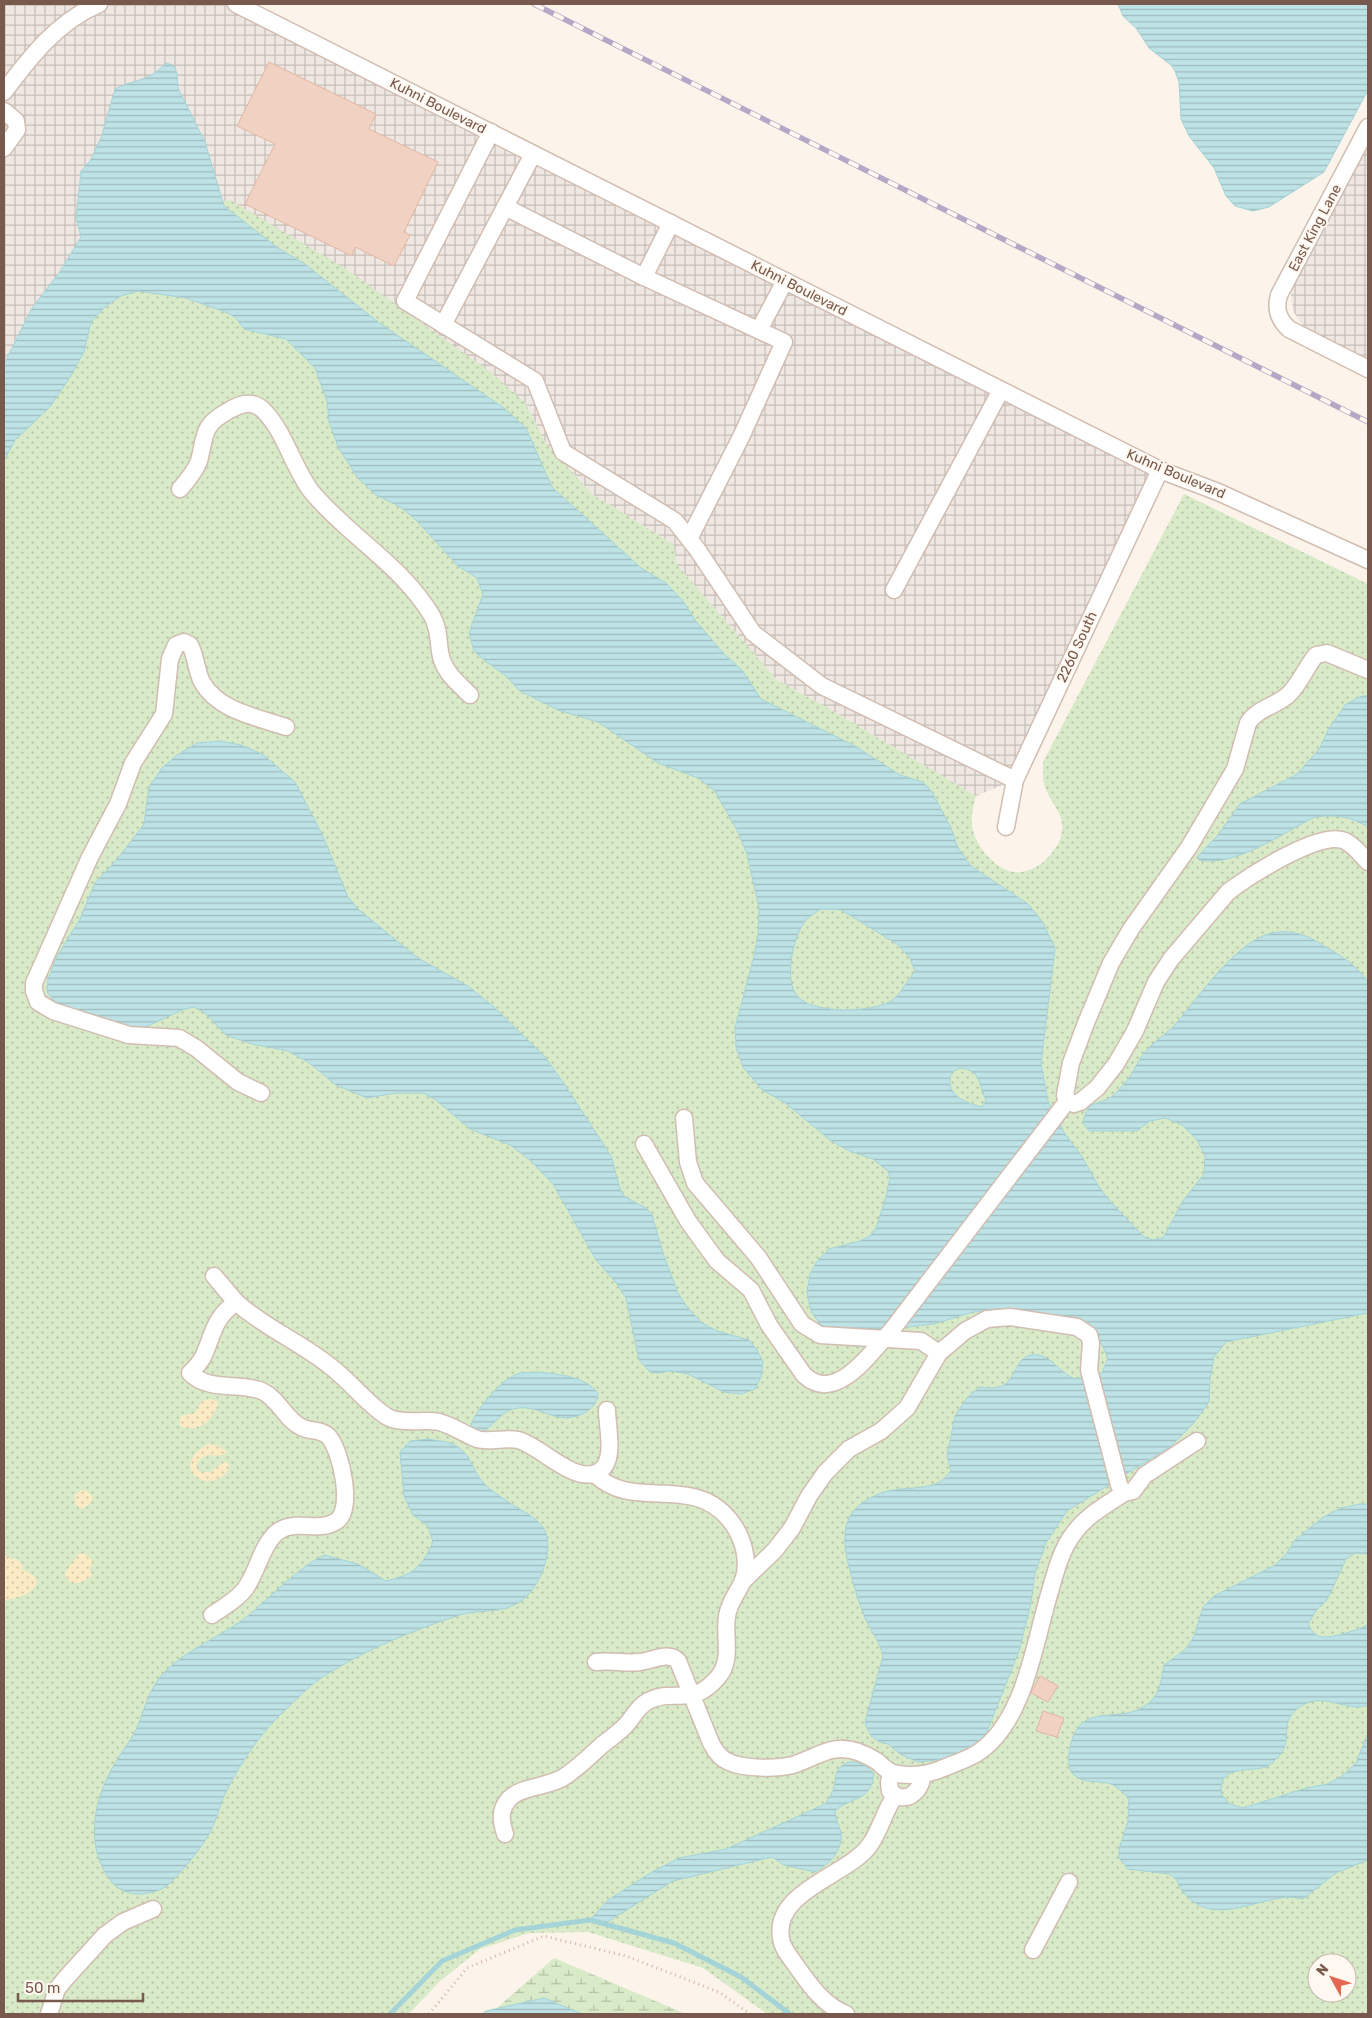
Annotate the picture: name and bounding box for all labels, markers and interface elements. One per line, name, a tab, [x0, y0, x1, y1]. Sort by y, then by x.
street label: Kuhni Boulevard	[387, 74, 489, 138]
street label: East King Lane	[1285, 181, 1345, 274]
street label: Kuhni Boulevard	[748, 256, 850, 320]
street label: Kuhni Boulevard	[1124, 445, 1228, 503]
street label: 2260 South	[1053, 609, 1101, 685]
north arrow	[1307, 1953, 1357, 2003]
text: N	[1313, 1961, 1332, 1979]
scale bar	[18, 1970, 142, 2002]
text: 50 m	[25, 1979, 60, 1997]

